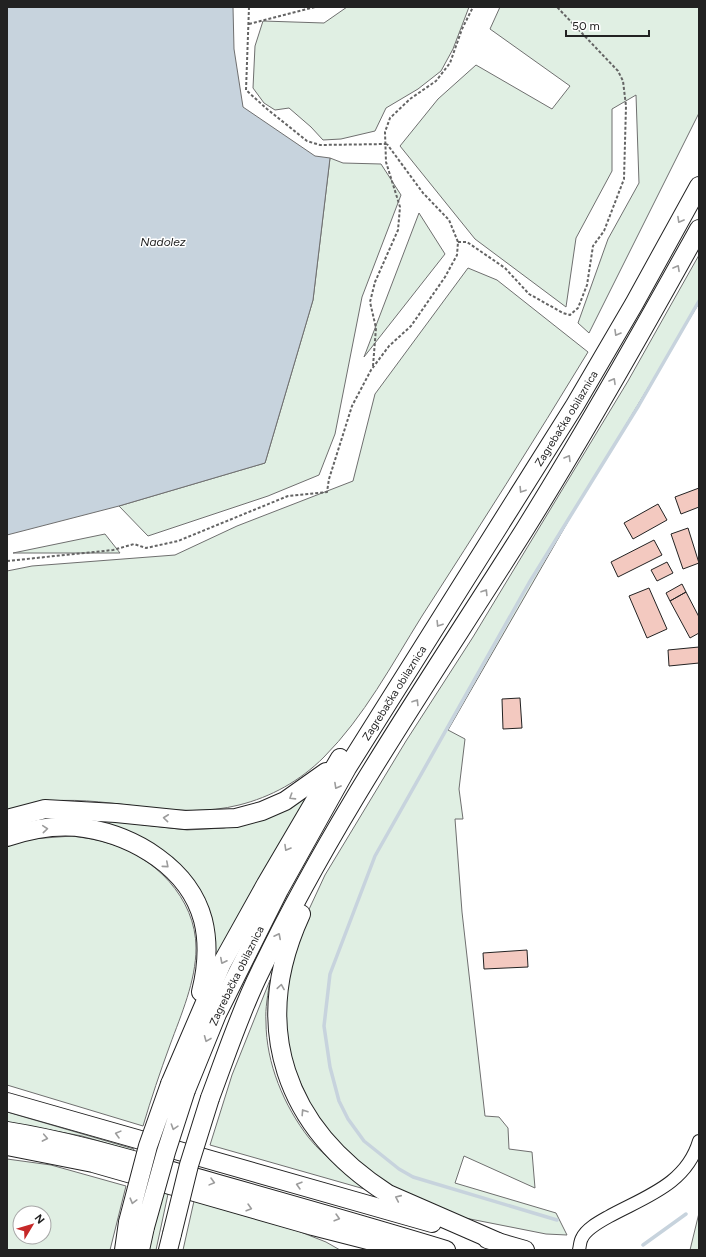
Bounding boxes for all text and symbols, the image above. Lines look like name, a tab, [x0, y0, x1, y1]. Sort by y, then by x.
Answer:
scale bar	[566, 12, 649, 38]
text: 50 m	[572, 19, 600, 33]
one-way arrow	[678, 216, 685, 223]
water label: Nadolez	[140, 235, 186, 249]
one-way arrow	[673, 265, 680, 272]
one-way arrow	[614, 329, 621, 336]
street label: Zagrebačka obilaznica	[532, 368, 600, 468]
one-way arrow	[609, 378, 616, 385]
one-way arrow	[563, 455, 571, 462]
one-way arrow	[519, 486, 527, 493]
one-way arrow	[480, 589, 488, 596]
one-way arrow	[436, 620, 443, 627]
street label: Zagrebačka obilaznica	[359, 643, 429, 743]
one-way arrow	[411, 699, 419, 706]
one-way arrow	[334, 782, 342, 789]
one-way arrow	[289, 792, 296, 800]
one-way arrow	[163, 814, 169, 823]
one-way arrow	[42, 824, 48, 833]
one-way arrow	[284, 843, 291, 851]
one-way arrow	[161, 860, 168, 867]
street label: Zagrebačka obilaznica	[206, 924, 267, 1027]
one-way arrow	[273, 933, 280, 941]
one-way arrow	[220, 957, 228, 964]
one-way arrow	[276, 984, 285, 990]
one-way arrow	[203, 1035, 211, 1042]
one-way arrow	[301, 1109, 309, 1116]
one-way arrow	[170, 1124, 179, 1131]
one-way arrow	[115, 1130, 122, 1139]
one-way arrow	[42, 1133, 49, 1142]
one-way arrow	[208, 1177, 215, 1186]
one-way arrow	[296, 1181, 303, 1190]
one-way arrow	[395, 1195, 403, 1203]
one-way arrow	[129, 1197, 138, 1204]
one-way arrow	[246, 1203, 253, 1212]
north arrow	[12, 1205, 52, 1245]
text: N	[32, 1212, 47, 1227]
one-way arrow	[333, 1213, 340, 1222]

